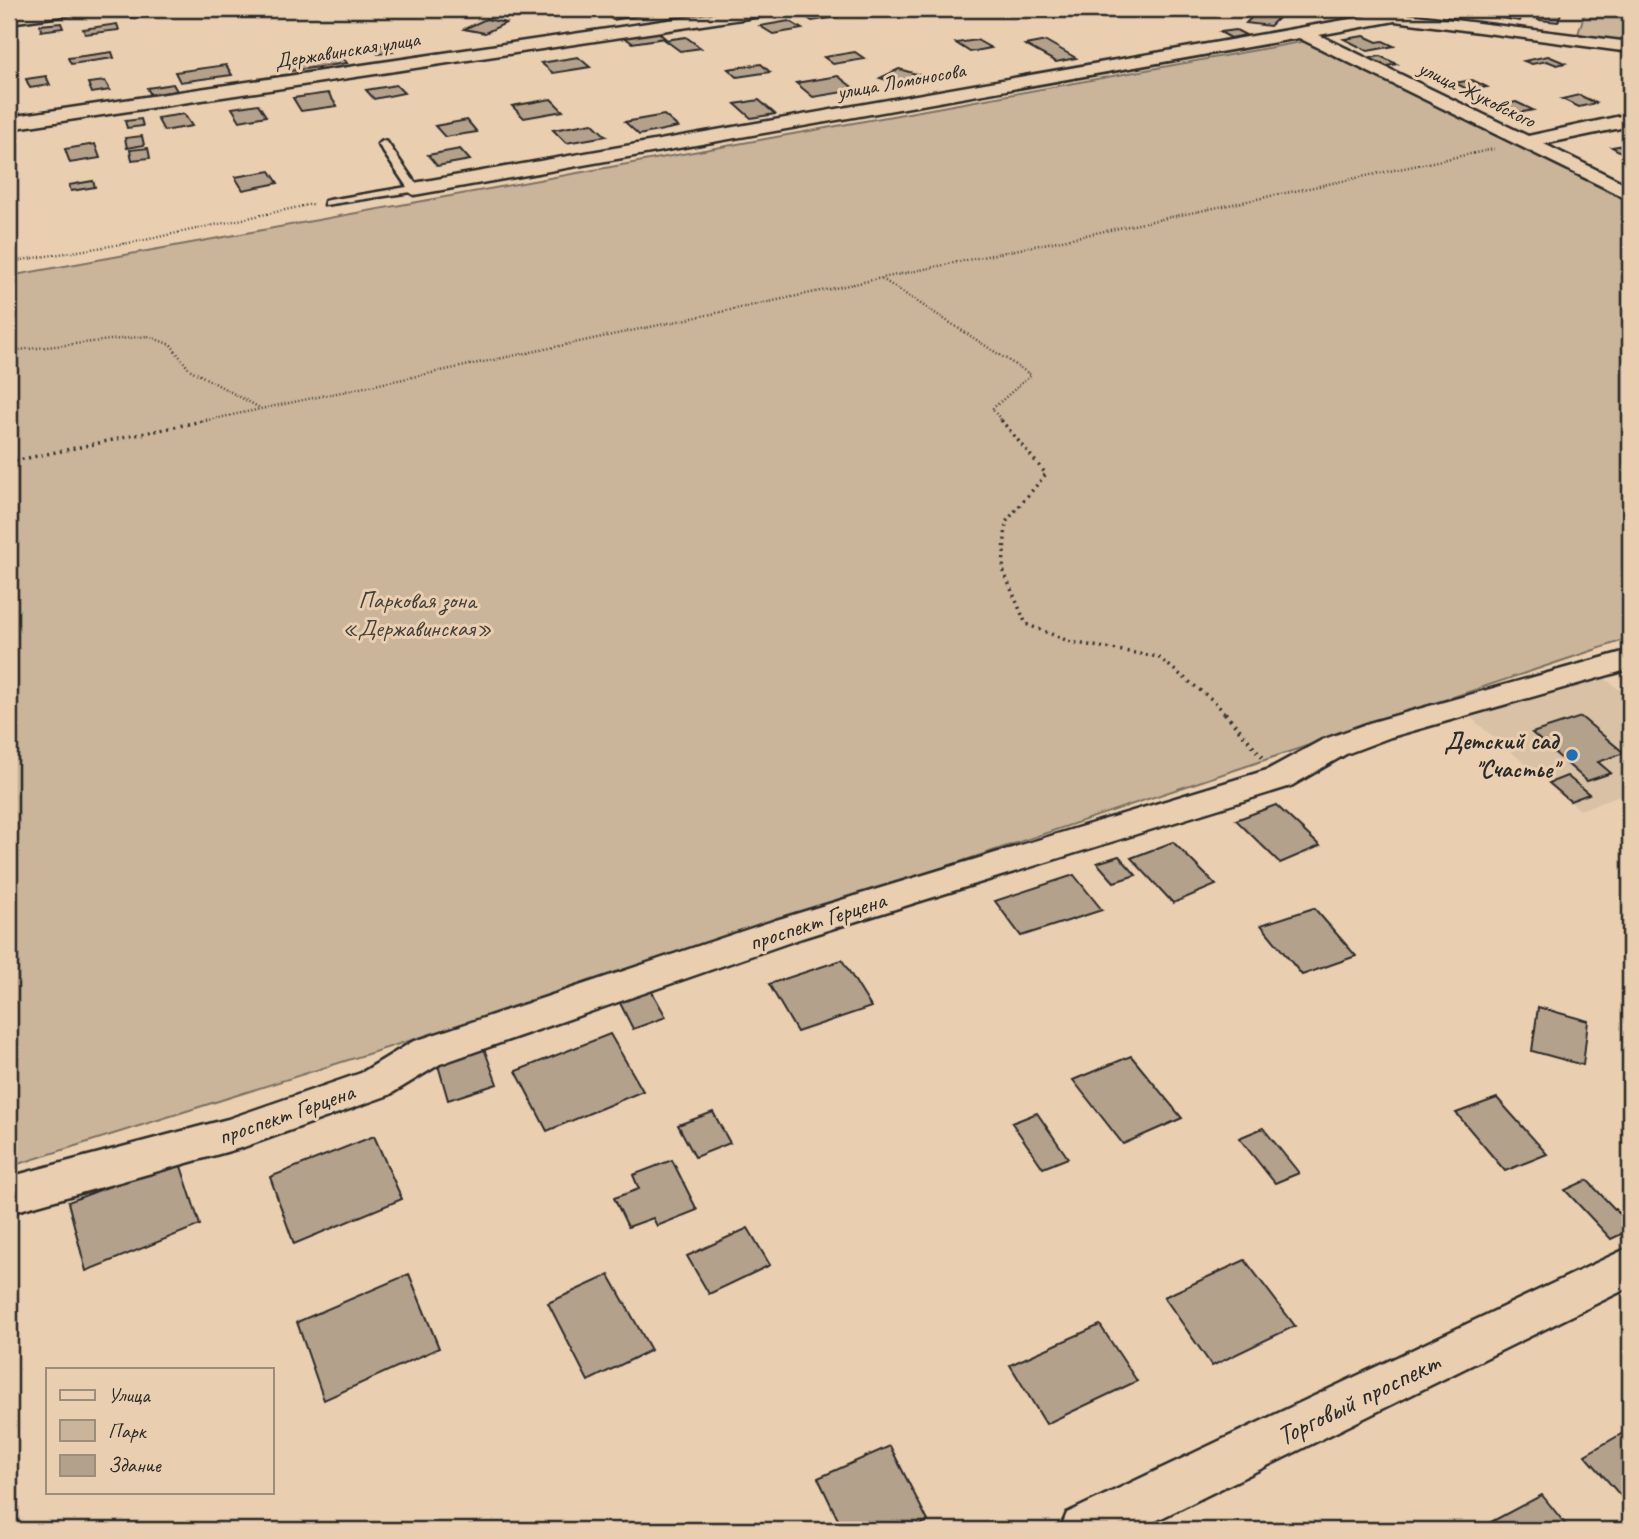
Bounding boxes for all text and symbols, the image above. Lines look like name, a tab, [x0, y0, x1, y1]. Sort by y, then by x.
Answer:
street label: Державинская улица	[273, 25, 423, 74]
street label: улица Жуковского	[1413, 54, 1541, 134]
street label: улица Ломоносова	[833, 57, 969, 105]
park label: Парковая зона «Державинская»	[342, 585, 492, 643]
place label: Детский сад "Счастье"	[1444, 726, 1563, 784]
marker: Детский сад "Счастье"	[1564, 747, 1580, 763]
street label: проспект Герцена	[745, 884, 891, 957]
street label: проспект Герцена	[214, 1076, 359, 1151]
street label: Торговый проспект	[1271, 1343, 1447, 1453]
legend	[46, 1368, 273, 1494]
text: Улица	[108, 1382, 151, 1408]
text: Парк	[108, 1418, 148, 1444]
text: Здание	[108, 1452, 162, 1478]

